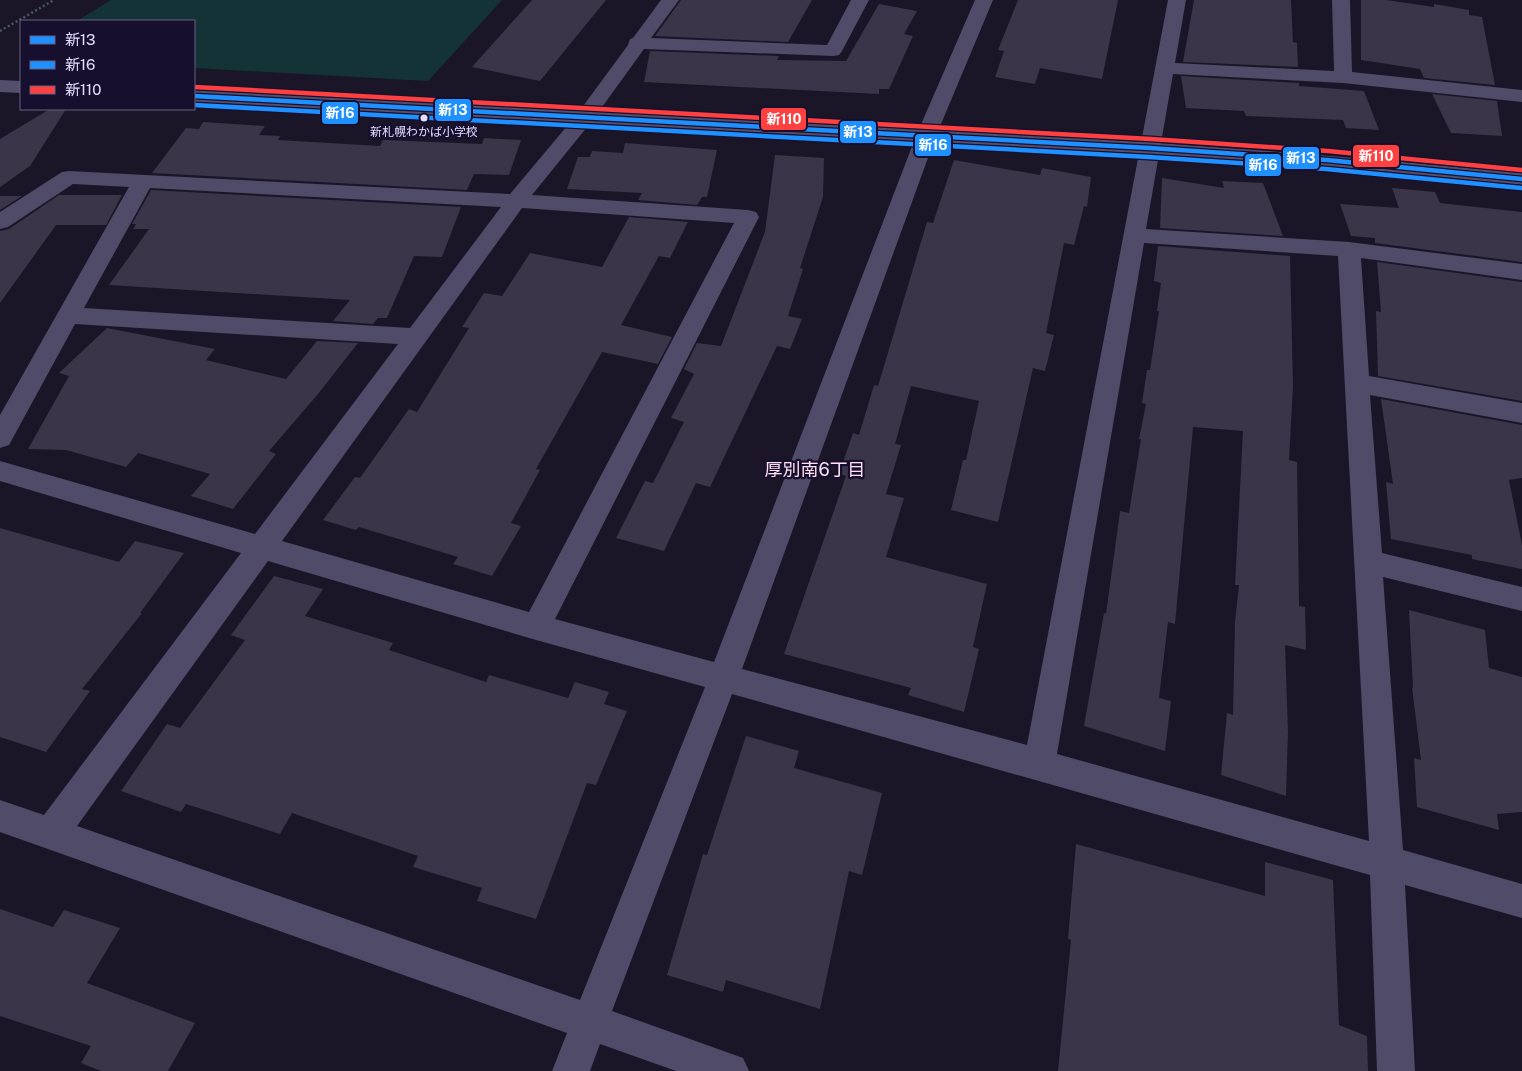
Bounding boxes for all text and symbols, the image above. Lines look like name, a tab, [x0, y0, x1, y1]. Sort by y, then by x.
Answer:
legend	[20, 20, 195, 110]
text: 新13	[65, 31, 96, 48]
text: 新16	[65, 56, 95, 73]
text: 新110	[65, 81, 101, 98]
line badge: 新13	[434, 98, 472, 122]
line badge: 新16	[321, 101, 359, 125]
text: 新13	[438, 102, 468, 118]
text: 新16	[325, 105, 355, 121]
line badge: 新110	[760, 107, 807, 131]
text: 新110	[766, 111, 802, 127]
marker: 新札幌わかば小学校	[419, 113, 429, 123]
line badge: 新13	[839, 120, 877, 144]
text: 新13	[843, 124, 873, 140]
place label: 新札幌わかば小学校	[370, 125, 478, 139]
line badge: 新16	[914, 133, 952, 157]
text: 新16	[918, 137, 948, 153]
line badge: 新110	[1352, 144, 1400, 168]
line badge: 新13	[1282, 146, 1320, 170]
text: 新110	[1358, 148, 1394, 164]
text: 新13	[1286, 150, 1316, 166]
line badge: 新16	[1244, 153, 1282, 177]
text: 新16	[1248, 157, 1278, 173]
district label: 厚別南6丁目	[764, 459, 866, 480]

